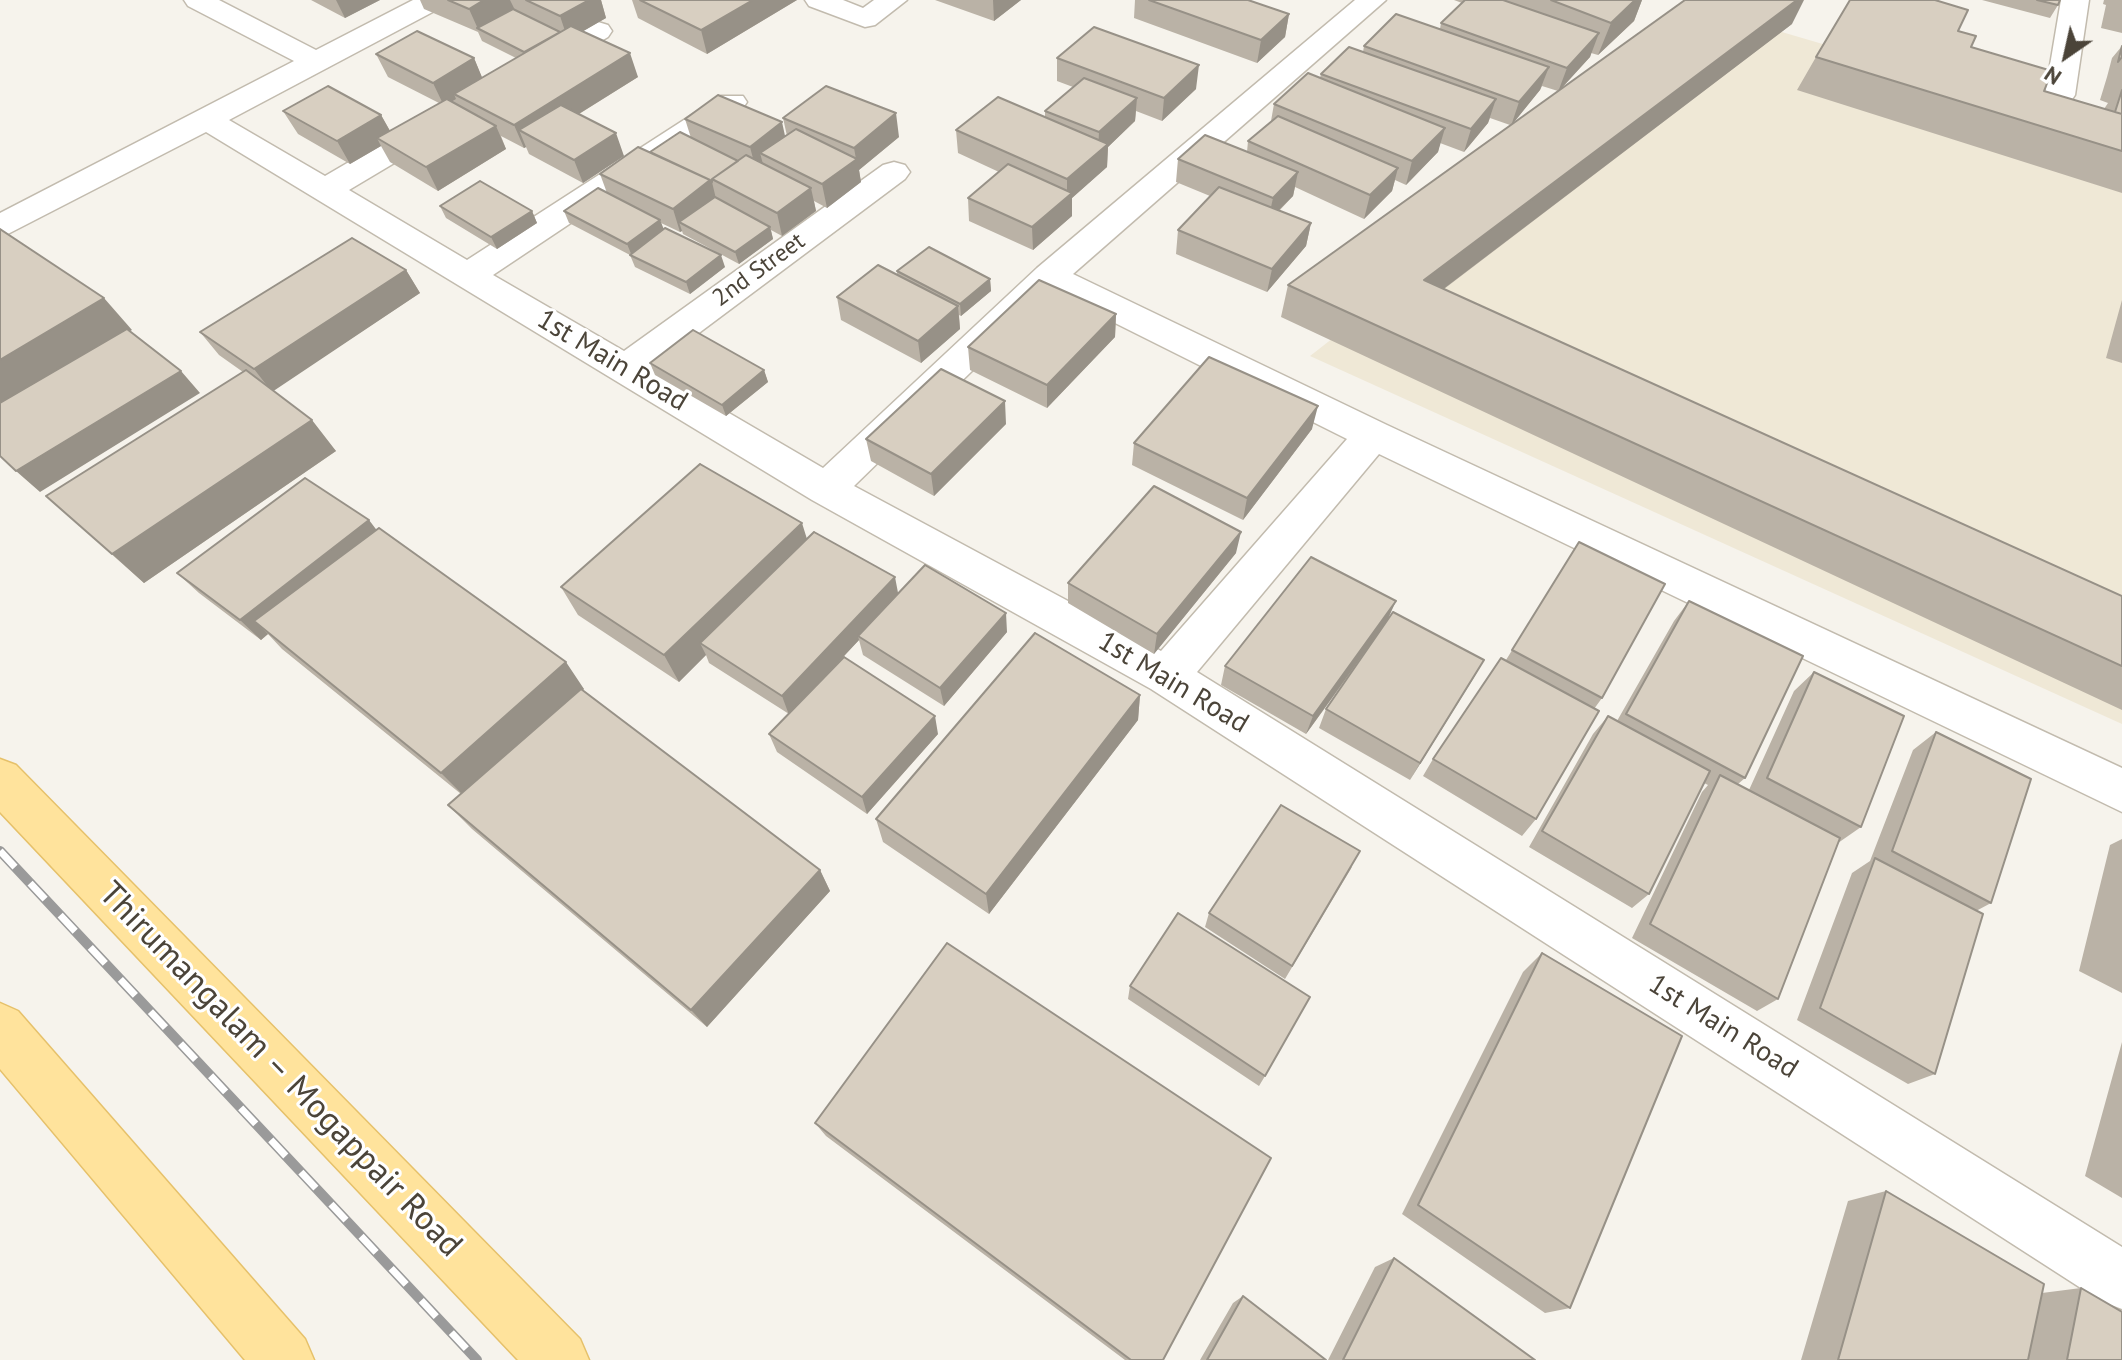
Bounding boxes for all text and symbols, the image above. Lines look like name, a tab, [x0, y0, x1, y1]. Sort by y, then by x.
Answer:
north arrow	[2026, 16, 2106, 96]
text: N	[2039, 60, 2066, 92]
street label: 2nd Street	[707, 227, 811, 313]
street label: 1st Main Road	[531, 303, 693, 419]
street label: 1st Main Road	[1092, 625, 1254, 741]
street label: Thirumangalam – Mogappair Road	[90, 874, 470, 1266]
street label: 1st Main Road	[1642, 968, 1804, 1086]

